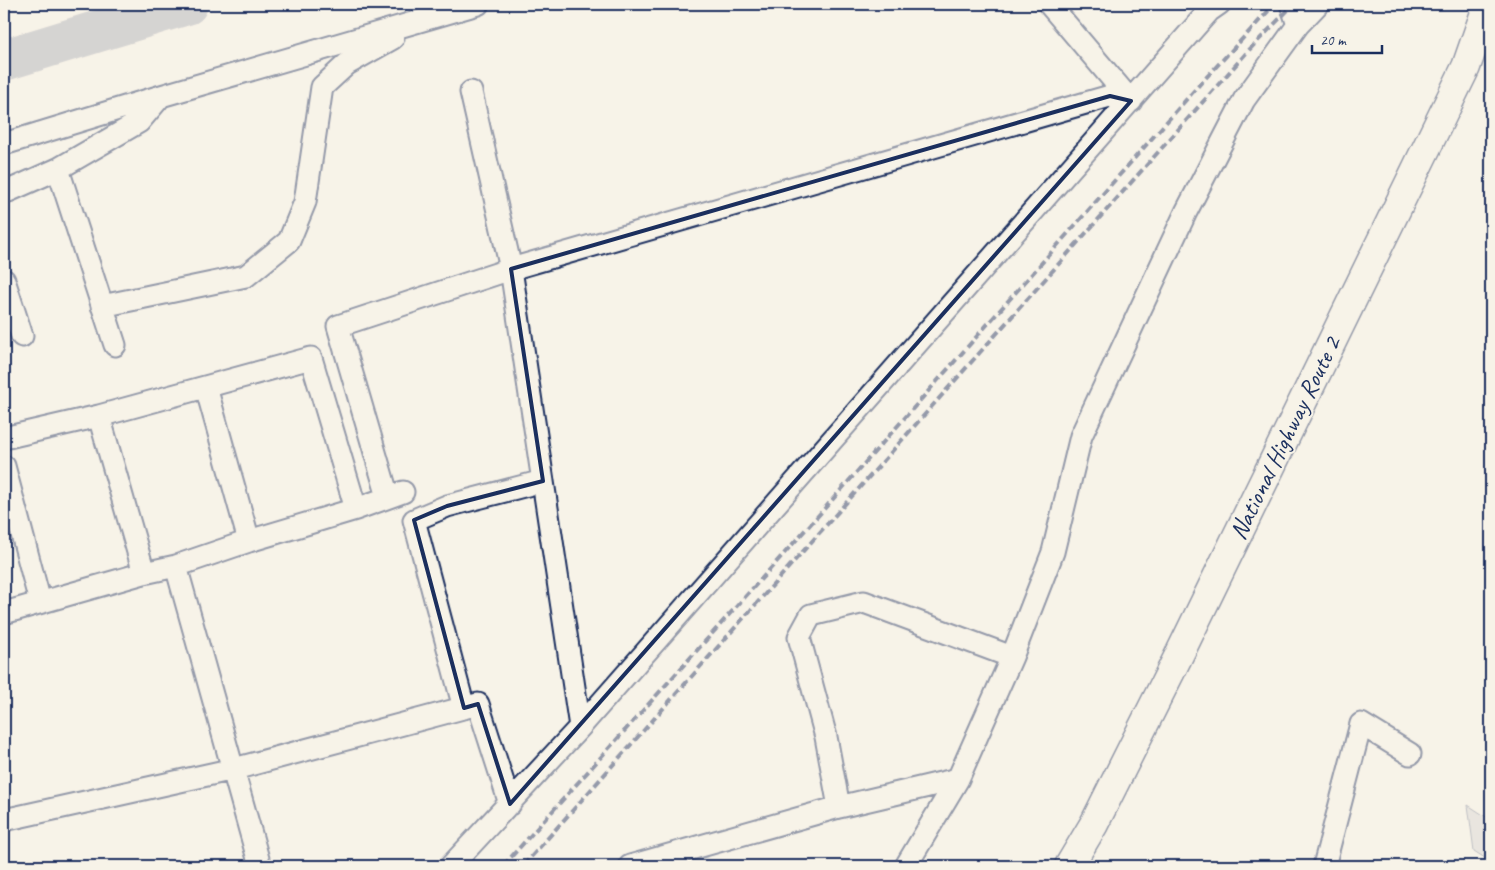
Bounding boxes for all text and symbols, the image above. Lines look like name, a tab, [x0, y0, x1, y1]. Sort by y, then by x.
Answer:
scale bar	[1312, 22, 1382, 54]
text: 20 m	[1320, 31, 1347, 50]
street label: National Highway Route 2	[1222, 330, 1349, 545]

